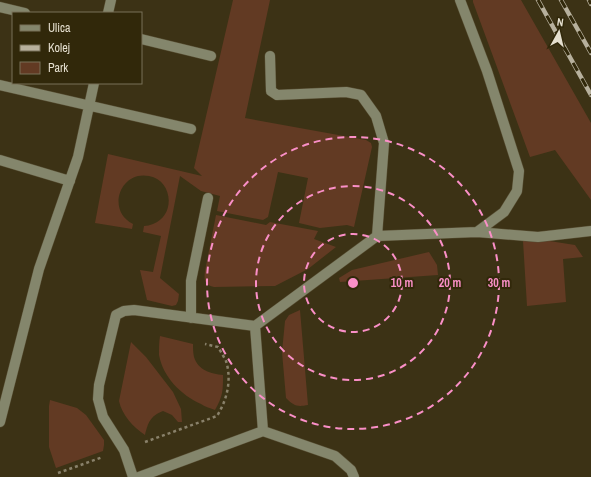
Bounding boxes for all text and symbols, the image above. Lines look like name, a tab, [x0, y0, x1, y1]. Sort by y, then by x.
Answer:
legend	[12, 12, 142, 84]
north arrow	[539, 12, 579, 52]
text: N	[556, 15, 565, 29]
text: Ulica	[48, 20, 71, 36]
text: Kolej	[48, 40, 70, 56]
text: Park	[48, 60, 68, 76]
text: 10 m	[391, 275, 413, 291]
text: 20 m	[439, 275, 461, 291]
text: 30 m	[488, 275, 510, 291]
centre of rings	[346, 276, 360, 290]

